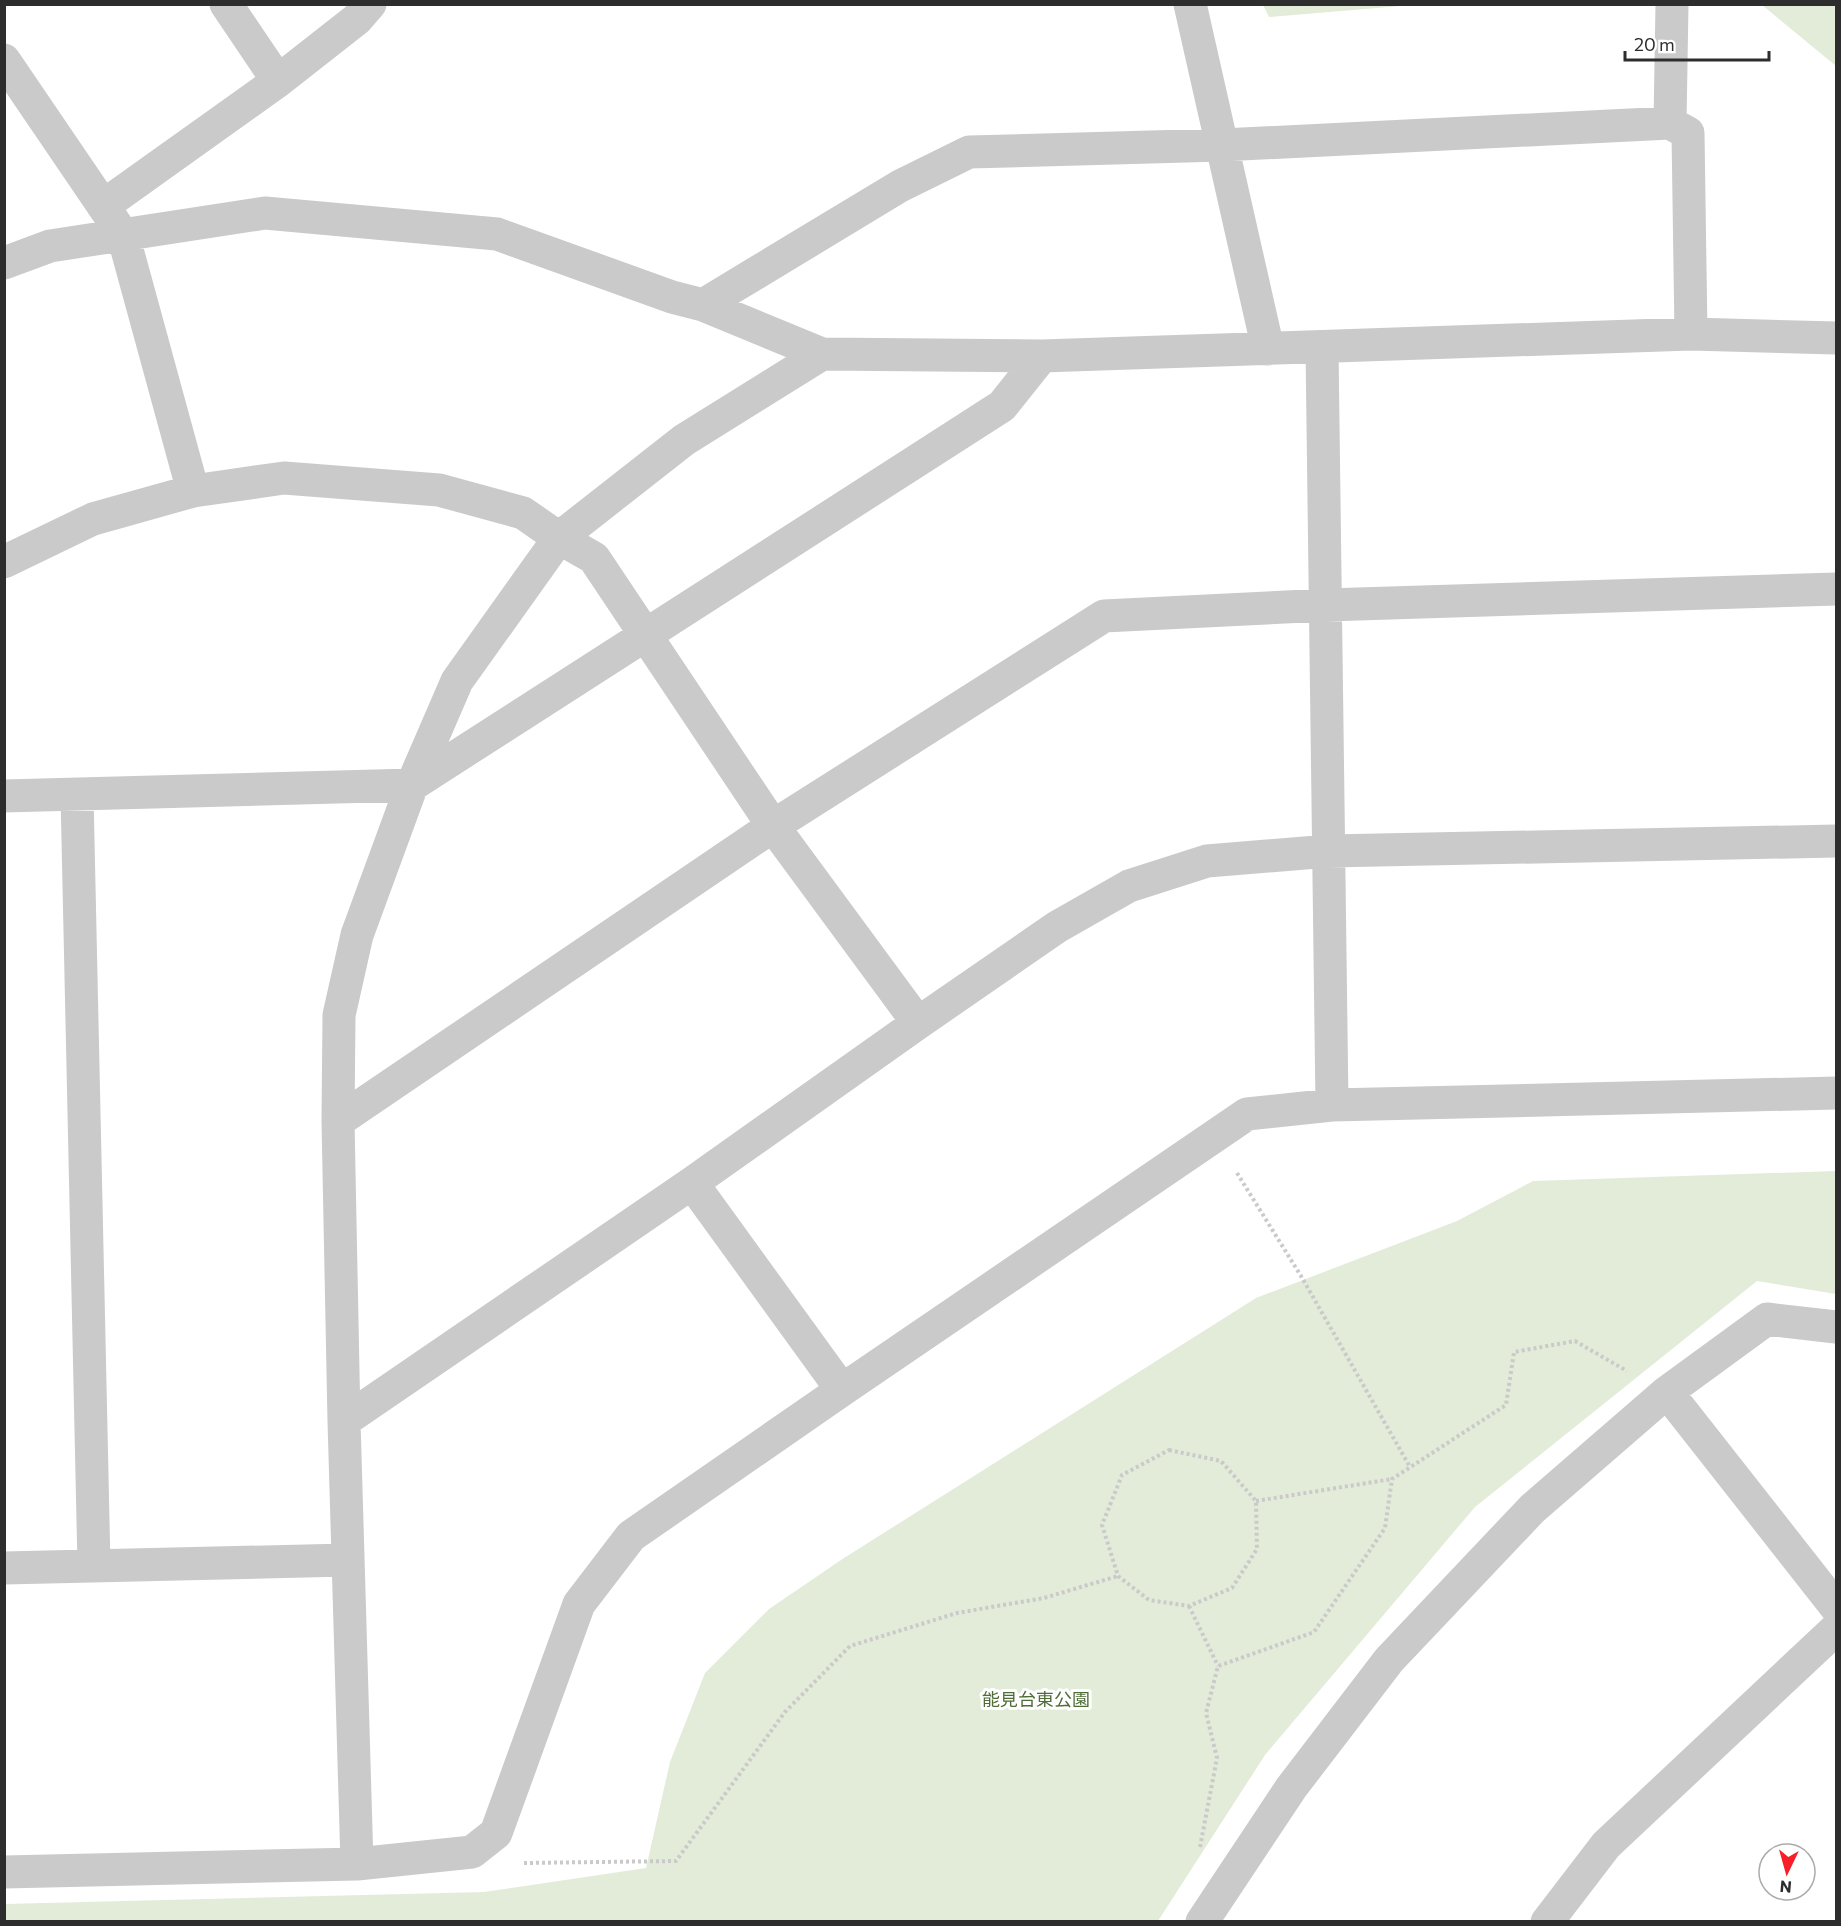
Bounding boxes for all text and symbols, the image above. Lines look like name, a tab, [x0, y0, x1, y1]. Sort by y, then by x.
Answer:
scale bar	[1625, 24, 1769, 62]
text: 20 m	[1634, 33, 1675, 55]
park label: 能見台東公園	[982, 1688, 1090, 1710]
north arrow	[1757, 1842, 1817, 1902]
text: N	[1779, 1877, 1792, 1897]

